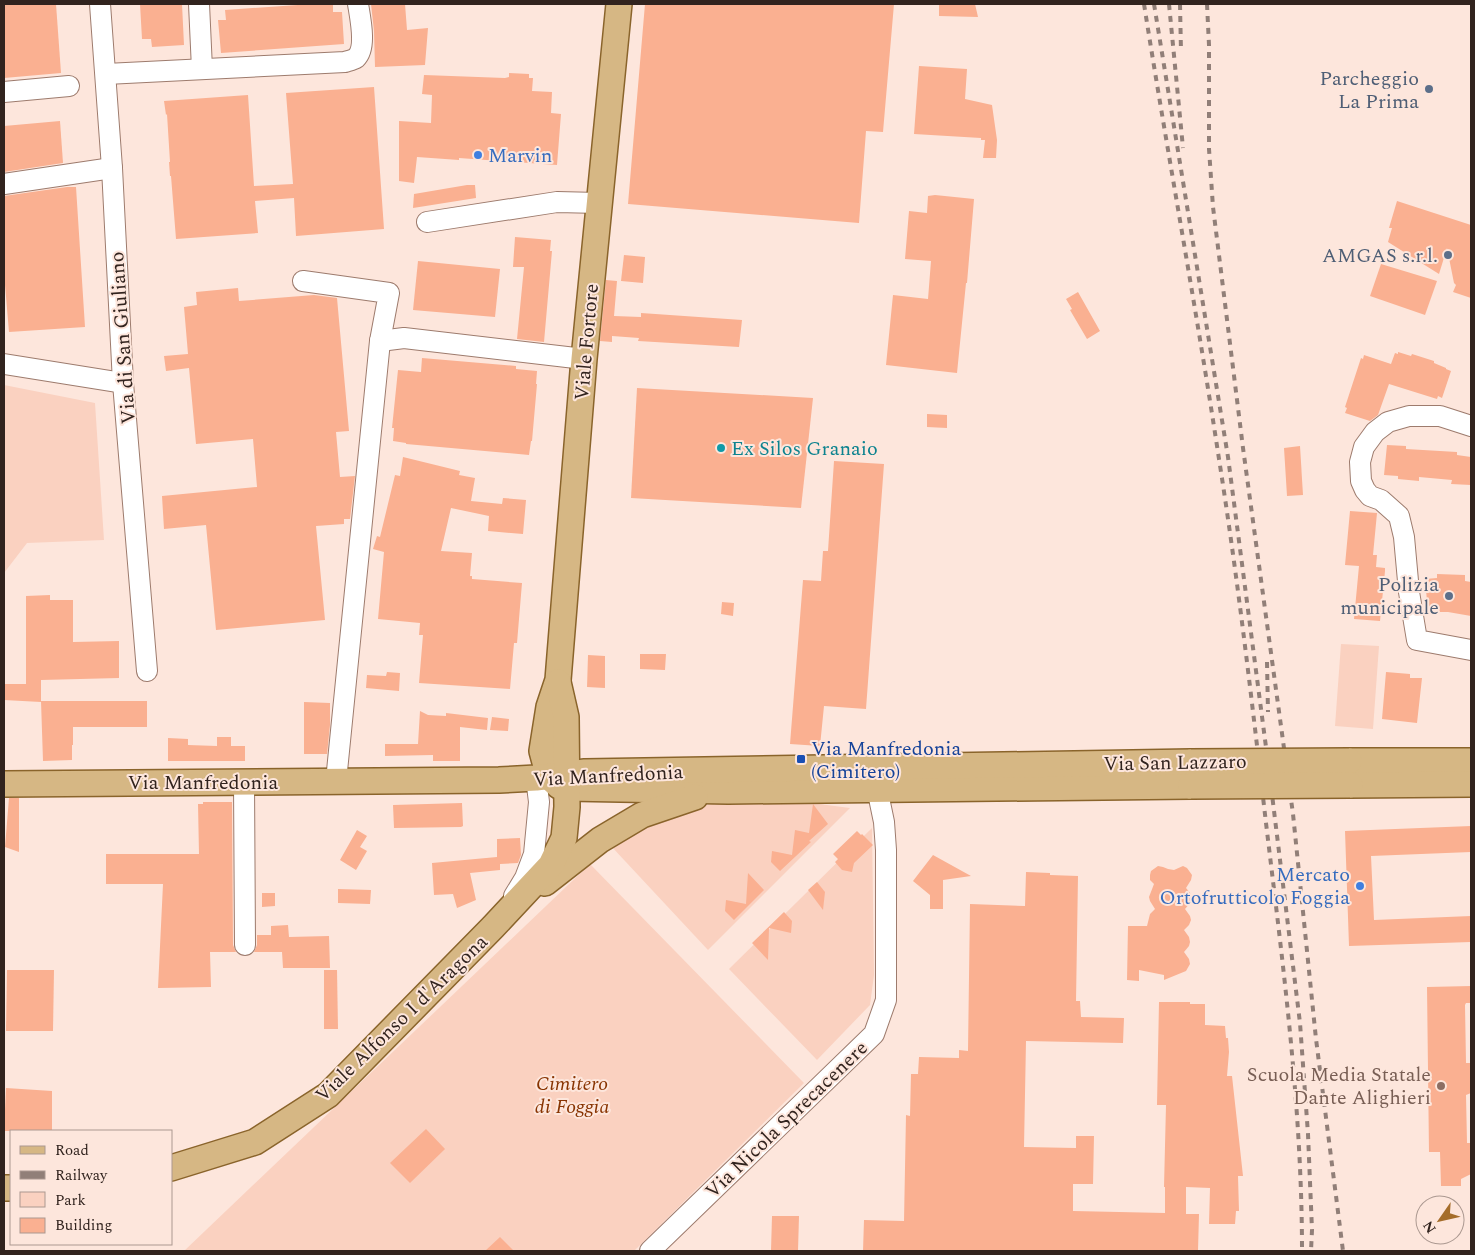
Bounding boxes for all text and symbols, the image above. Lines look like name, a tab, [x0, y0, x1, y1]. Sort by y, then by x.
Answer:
place label: Parcheggio La Prima	[1320, 64, 1419, 117]
marker: Parcheggio La Prima	[1423, 83, 1435, 95]
place label: Marvin	[488, 141, 552, 171]
marker: Marvin	[472, 149, 484, 161]
place label: AMGAS s.r.l.	[1322, 241, 1438, 271]
marker: AMGAS s.r.l.	[1442, 249, 1454, 261]
street label: Via di San Giuliano	[102, 251, 144, 425]
street label: Viale Fortore	[567, 282, 607, 402]
place label: Ex Silos Granaio	[731, 434, 878, 464]
marker: Ex Silos Granaio	[715, 442, 727, 454]
place label: Polizia municipale	[1340, 570, 1439, 623]
marker: Polizia municipale	[1443, 590, 1455, 602]
place label: Via Manfredonia (Cimitero)	[811, 734, 962, 787]
street label: Via San Lazzaro	[1103, 747, 1247, 779]
marker: Via Manfredonia (Cimitero)	[795, 753, 807, 765]
street label: Via Manfredonia	[532, 757, 684, 795]
street label: Via Manfredonia	[128, 768, 278, 798]
place label: Mercato Ortofrutticolo Foggia	[1160, 860, 1350, 913]
marker: Mercato Ortofrutticolo Foggia	[1354, 880, 1366, 892]
street label: Viale Alfonso I d'Aragona	[308, 928, 495, 1110]
street label: Via Nicola Sprecacenere	[698, 1034, 875, 1206]
place label: Scuola Media Statale Dante Alighieri	[1247, 1060, 1431, 1113]
park label: Cimitero di Foggia	[535, 1069, 609, 1122]
marker: Scuola Media Statale Dante Alighieri	[1435, 1080, 1447, 1092]
legend	[10, 1130, 172, 1245]
text: Road	[55, 1139, 89, 1162]
text: Railway	[55, 1164, 108, 1187]
text: Park	[55, 1189, 86, 1212]
north arrow	[1415, 1195, 1465, 1245]
text: Building	[55, 1214, 112, 1237]
text: N	[1418, 1216, 1442, 1238]

